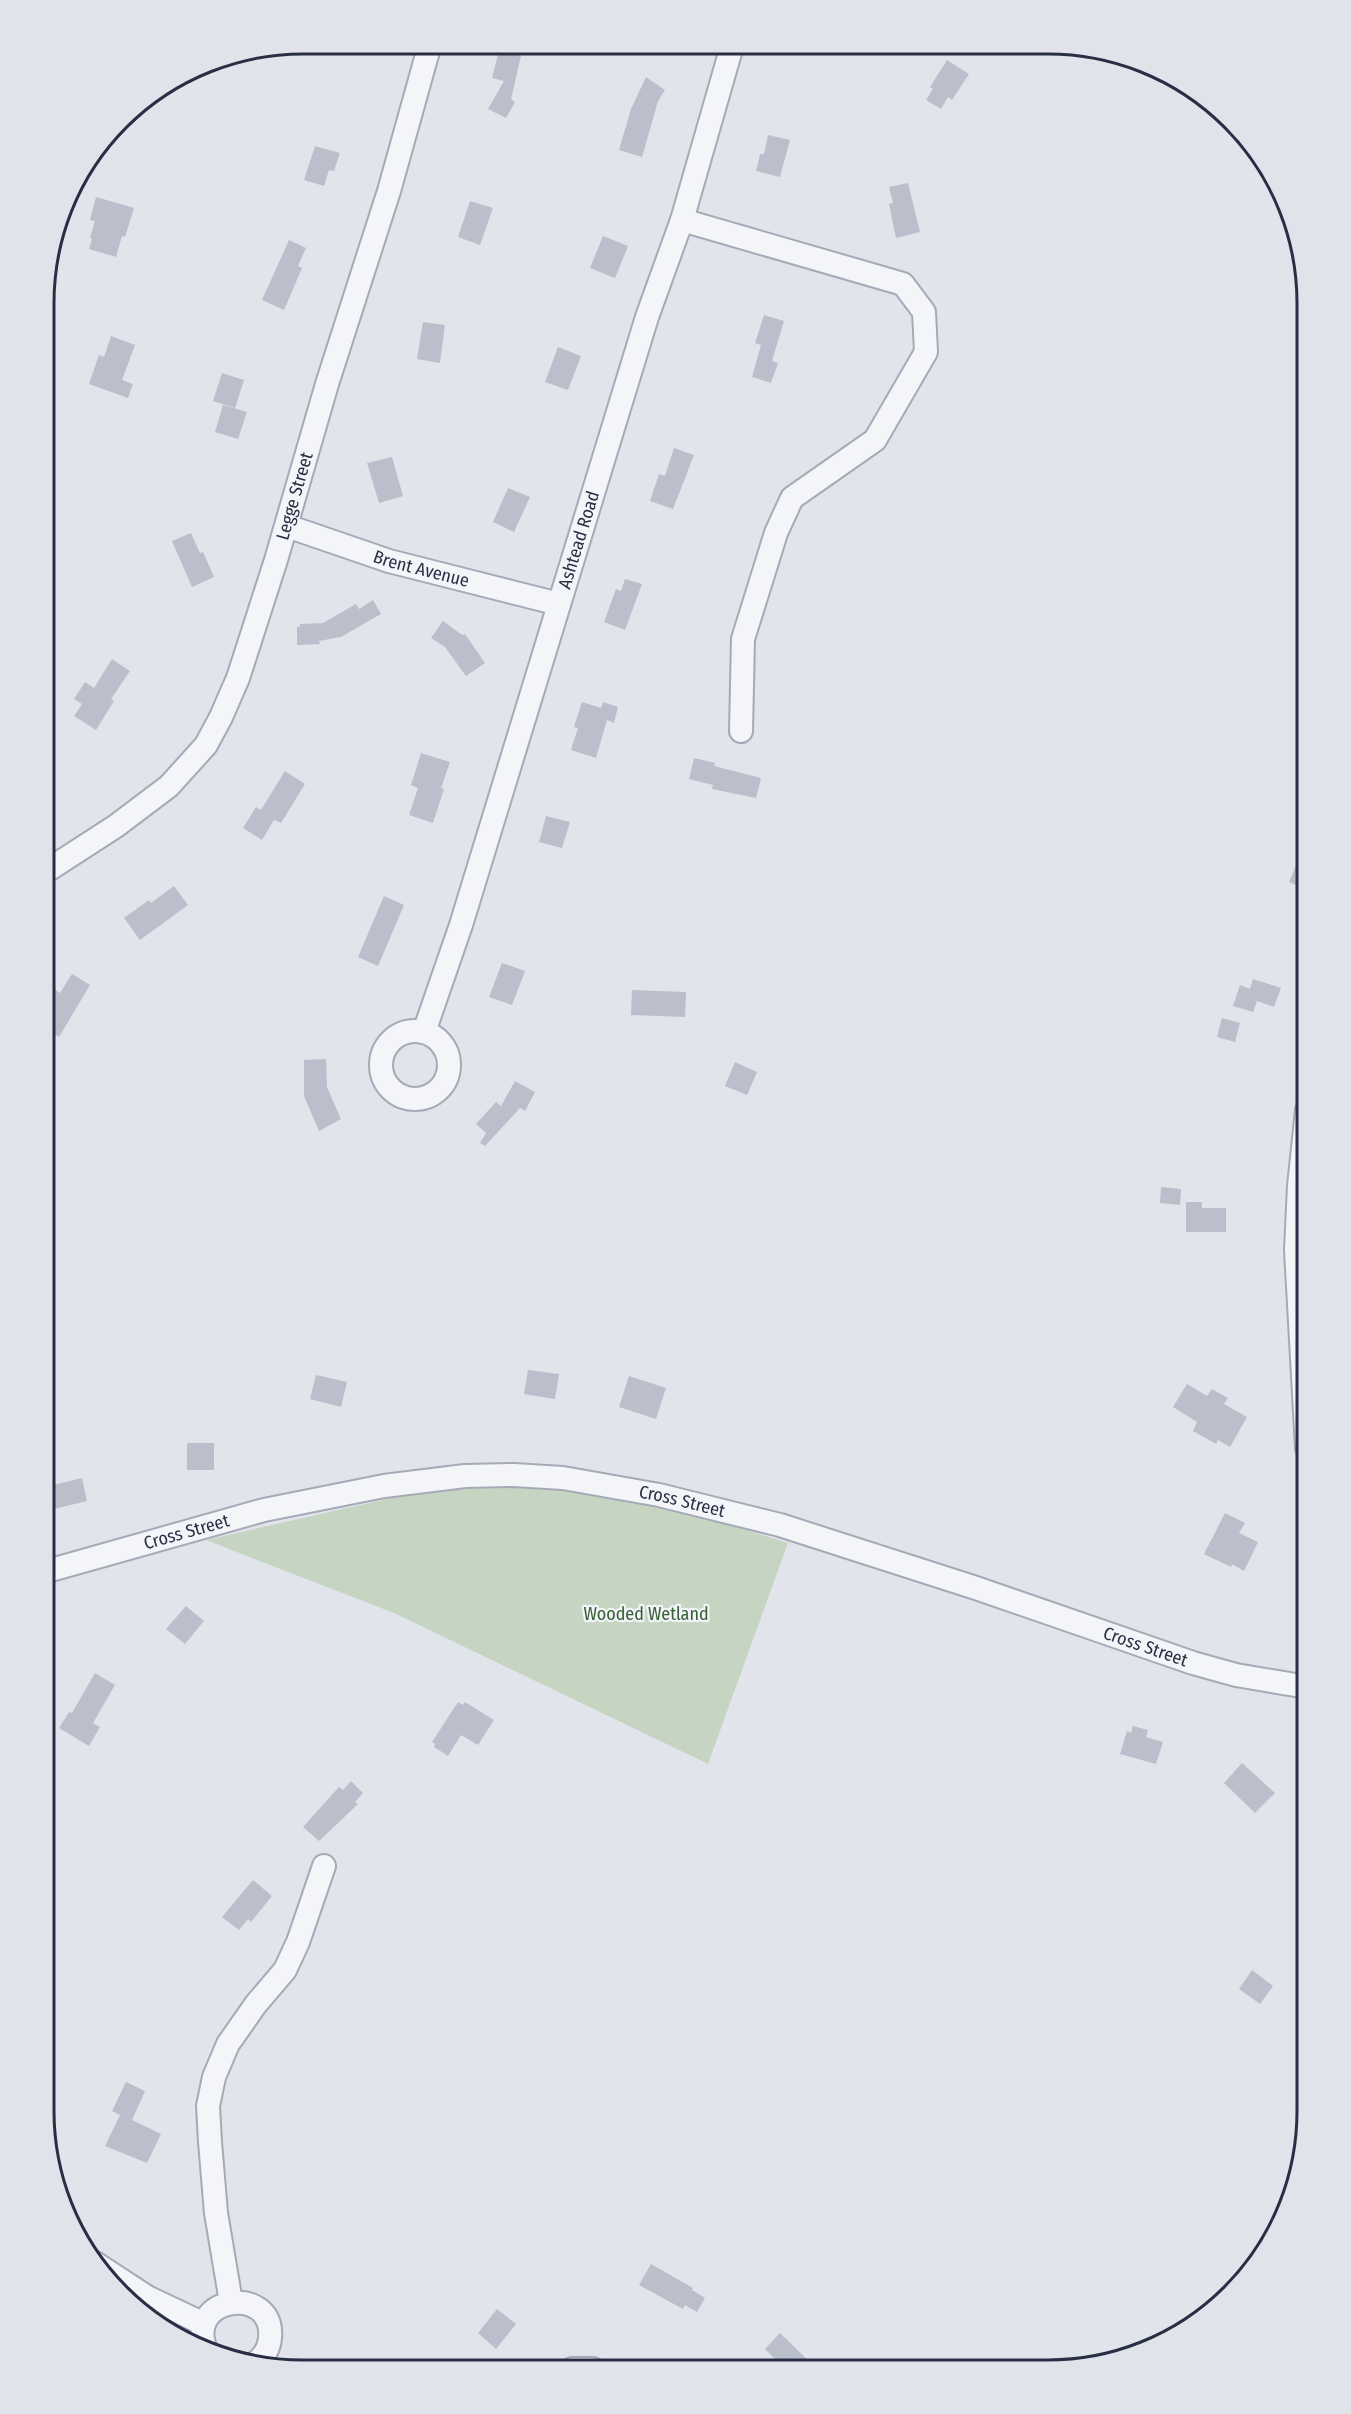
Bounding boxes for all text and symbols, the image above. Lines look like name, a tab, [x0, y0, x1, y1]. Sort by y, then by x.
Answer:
street label: Legge Street	[271, 449, 318, 543]
street label: Ashtead Road	[554, 488, 604, 591]
street label: Brent Avenue	[370, 545, 472, 592]
street label: Cross Street	[637, 1481, 728, 1522]
street label: Cross Street	[141, 1509, 232, 1554]
park label: Wooded Wetland	[583, 1603, 709, 1625]
street label: Cross Street	[1100, 1622, 1191, 1671]

